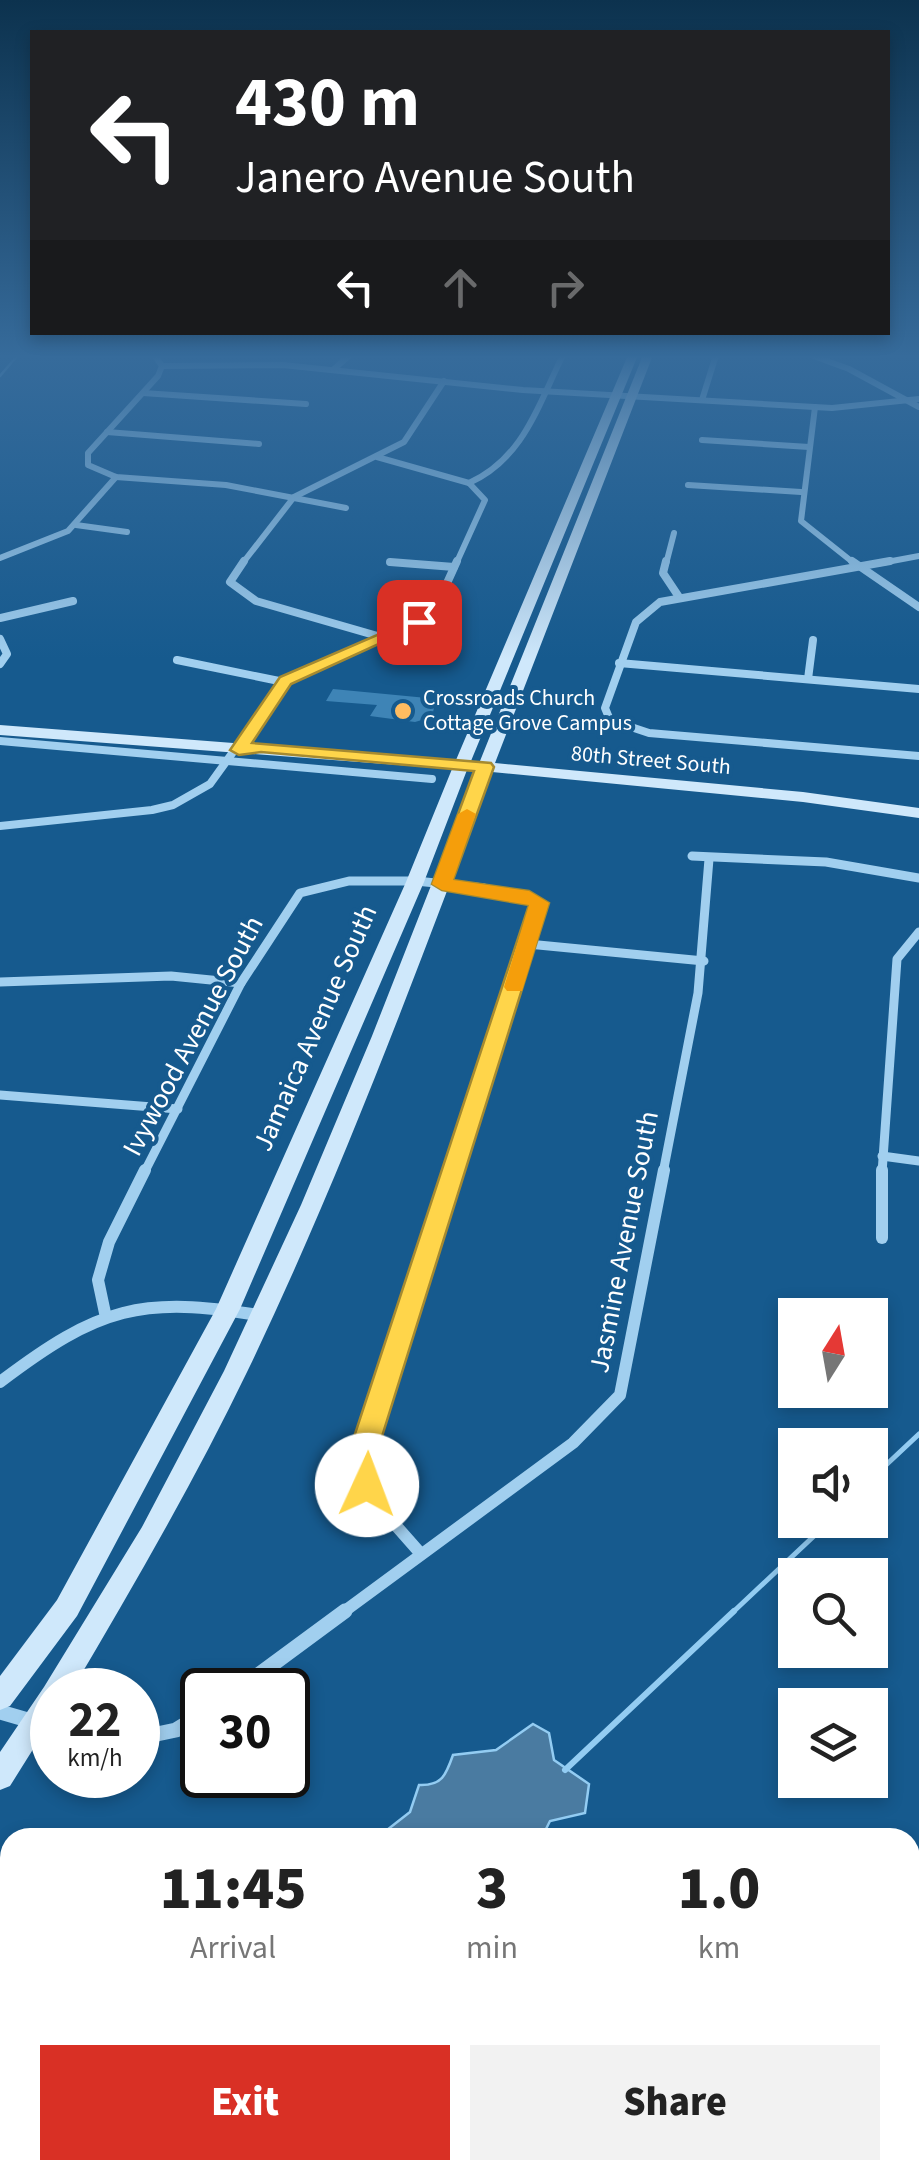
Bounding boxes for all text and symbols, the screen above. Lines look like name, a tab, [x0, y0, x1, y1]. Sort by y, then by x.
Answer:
text: 430 m	[235, 53, 420, 153]
icon: left	[70, 70, 200, 200]
text: Janero Avenue South	[235, 146, 635, 210]
icon: left	[328, 260, 383, 315]
icon: ahead	[433, 260, 488, 315]
icon: right	[538, 260, 593, 315]
pin	[377, 580, 462, 665]
icon: arrive	[392, 595, 447, 650]
place label: Crossroads Church Cottage Grove Campus	[423, 682, 632, 739]
marker: Crossroads Church Cottage Grove Campus	[392, 700, 414, 722]
street label: 80th Street South	[570, 737, 732, 783]
street label: Jamaica Avenue South	[243, 898, 387, 1158]
street label: Ivywood Avenue South	[113, 909, 273, 1163]
street label: Jasmine Avenue South	[579, 1108, 669, 1376]
north arrow	[778, 1298, 888, 1408]
map controls	[778, 1298, 888, 1798]
button: sound	[778, 1428, 888, 1538]
position arrow	[315, 1433, 419, 1537]
button: search	[778, 1558, 888, 1668]
speed limit sign: 30	[180, 1668, 310, 1798]
text: 22	[69, 1685, 121, 1756]
button: layers	[778, 1688, 888, 1798]
text: km/h	[67, 1740, 123, 1776]
text: 11:45	[160, 1847, 306, 1932]
text: 3	[476, 1847, 508, 1932]
text: 1.0	[678, 1847, 760, 1932]
text: Arrival	[190, 1925, 276, 1971]
text: min	[466, 1925, 518, 1971]
text: km	[698, 1925, 740, 1971]
button: Exit	[40, 2045, 450, 2160]
button: Share	[470, 2045, 880, 2160]

